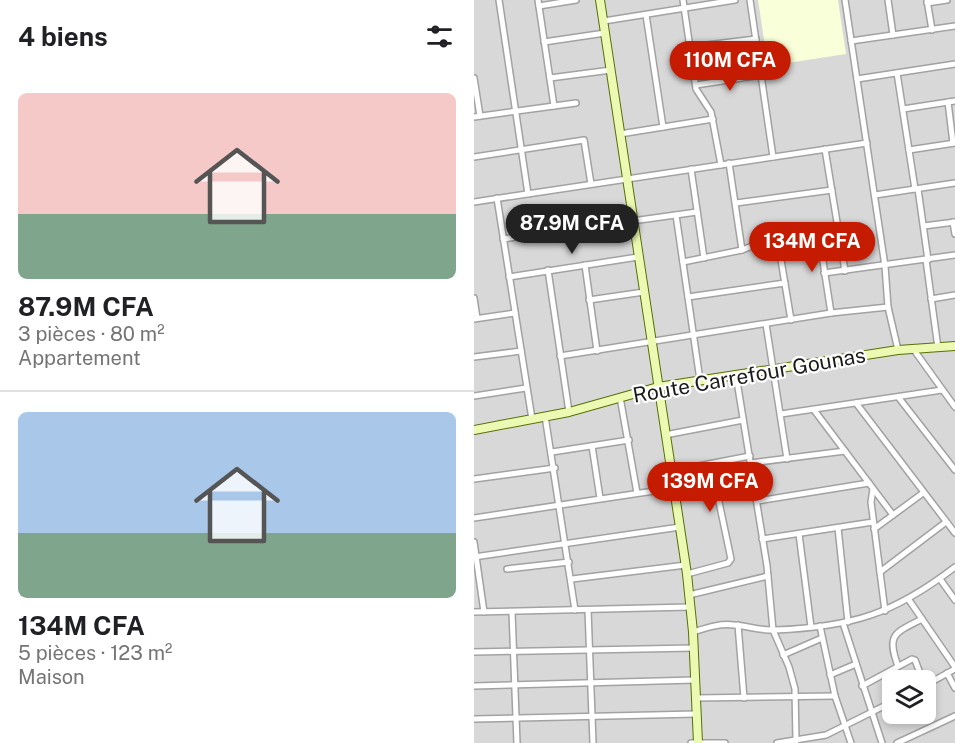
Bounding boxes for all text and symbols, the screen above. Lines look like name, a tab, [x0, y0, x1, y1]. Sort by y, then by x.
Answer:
icon: filters	[423, 20, 456, 53]
text: 4 biens	[18, 21, 108, 52]
pin: 110M CFA	[668, 41, 792, 92]
text: 110M CFA	[684, 48, 776, 72]
icon: home	[183, 132, 291, 240]
pin: 87.9M CFA	[503, 204, 641, 255]
text: 87.9M CFA	[520, 211, 624, 235]
pin: 134M CFA	[750, 222, 874, 273]
text: 134M CFA	[763, 229, 861, 253]
text: 87.9M CFA	[18, 291, 154, 322]
text: 3 pièces · 80 m²	[18, 322, 165, 346]
street label: Route Carrefour Gounas	[631, 342, 867, 408]
text: Appartement	[18, 346, 141, 370]
icon: home	[183, 451, 291, 559]
pin: 139M CFA	[648, 462, 772, 513]
text: 139M CFA	[661, 469, 759, 493]
text: 134M CFA	[18, 610, 145, 641]
text: 5 pièces · 123 m²	[18, 641, 172, 665]
text: Maison	[18, 665, 85, 689]
map controls	[882, 670, 936, 724]
button: layers	[882, 670, 936, 724]

